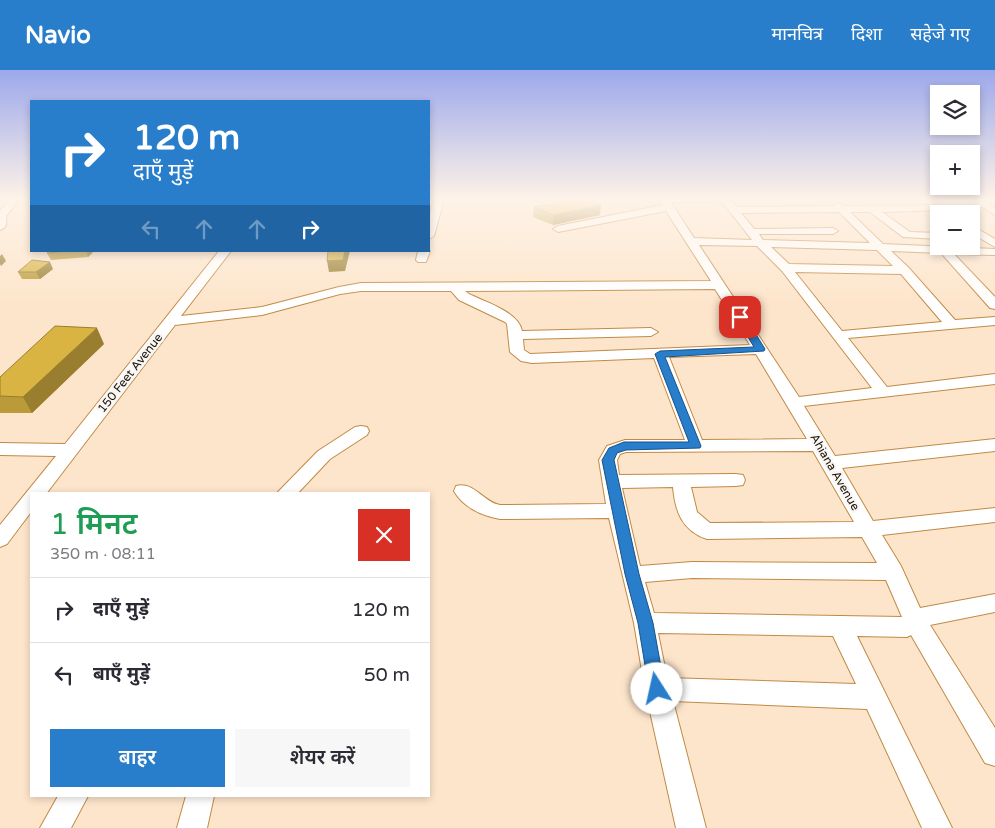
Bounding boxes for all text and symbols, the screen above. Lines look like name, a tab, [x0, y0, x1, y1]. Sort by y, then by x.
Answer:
text: Navio	[25, 21, 91, 50]
text: मानचित्र	[772, 23, 823, 45]
text: दिशा	[851, 23, 882, 45]
text: सहेजे गए	[910, 23, 970, 45]
map controls	[930, 85, 980, 255]
button: layers	[930, 85, 980, 135]
text: 120 m	[133, 117, 240, 159]
icon: right	[50, 120, 115, 185]
button: +	[930, 145, 980, 195]
text: दाएँ मुड़ें	[133, 159, 193, 185]
button: −	[930, 205, 980, 255]
icon: left	[137, 215, 165, 243]
icon: ahead	[190, 215, 218, 243]
icon: ahead	[243, 215, 271, 243]
icon: right	[296, 215, 324, 243]
pin	[719, 296, 761, 338]
icon: arrive	[726, 303, 754, 331]
street label: 150 Feet Avenue	[95, 330, 165, 415]
street label: Ahiana Avenue	[807, 431, 863, 513]
text: 1 मिनट	[50, 506, 138, 543]
button: close	[358, 509, 410, 561]
text: 350 m · 08:11	[50, 544, 156, 564]
icon: right	[50, 596, 78, 624]
text: दाएँ मुड़ें	[93, 598, 149, 620]
text: 120 m	[352, 599, 410, 621]
icon: left	[50, 661, 78, 689]
position arrow	[630, 662, 682, 714]
text: बाएँ मुड़ें	[93, 663, 150, 685]
text: 50 m	[364, 664, 410, 686]
button: बाहर	[50, 729, 225, 787]
button: शेयर करें	[235, 729, 410, 787]

